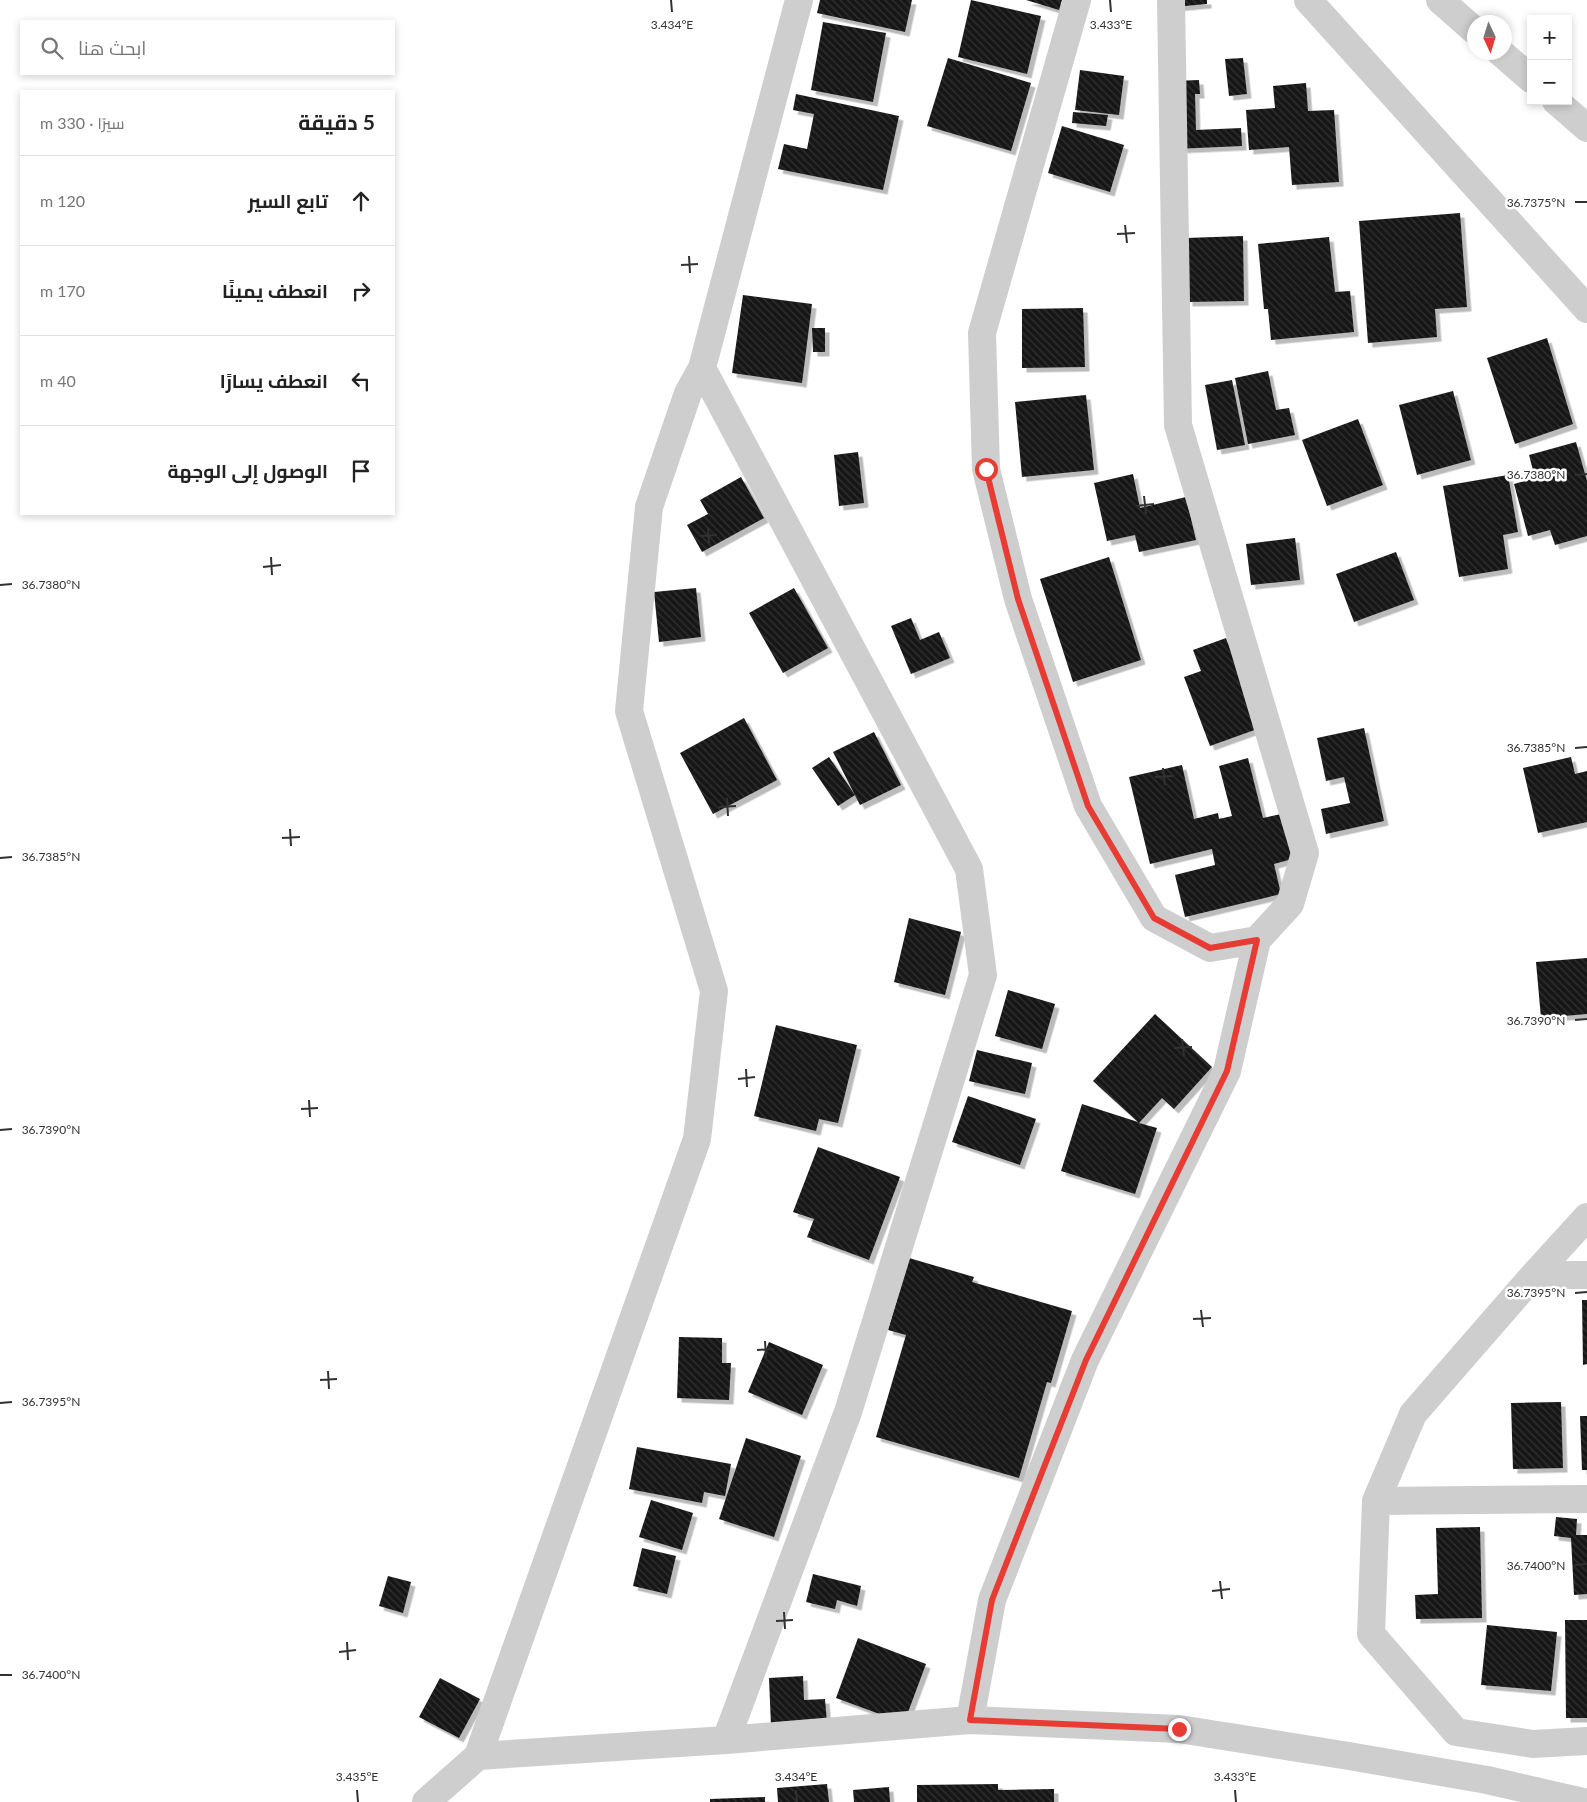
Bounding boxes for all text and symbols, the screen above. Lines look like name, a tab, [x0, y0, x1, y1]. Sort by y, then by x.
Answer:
north arrow	[1467, 15, 1512, 60]
map controls	[1527, 15, 1572, 105]
button: +	[1527, 15, 1572, 60]
text: 3.434°E	[651, 17, 693, 32]
text: 3.433°E	[1090, 17, 1132, 32]
search box	[20, 20, 395, 75]
icon: search	[38, 34, 66, 62]
text: ابحث هنا	[78, 36, 146, 59]
button: −	[1527, 60, 1572, 105]
text: 5 دقيقة	[298, 109, 375, 134]
text: سيرًا · 330 m	[40, 113, 125, 132]
icon: ahead	[347, 187, 375, 215]
text: تابع السير	[248, 189, 328, 212]
text: 120 m	[40, 191, 85, 210]
text: 36.7375°N	[1507, 195, 1565, 210]
icon: right	[347, 277, 375, 305]
text: انعطف يمينًا	[222, 279, 328, 302]
text: 170 m	[40, 281, 85, 300]
icon: left	[347, 367, 375, 395]
text: انعطف يسارًا	[220, 369, 328, 392]
text: 40 m	[40, 371, 76, 390]
icon: arrive	[347, 457, 375, 485]
route start	[975, 458, 998, 481]
text: الوصول إلى الوجهة	[167, 459, 328, 482]
text: 36.7380°N	[1507, 467, 1565, 482]
text: 36.7380°N	[22, 577, 80, 592]
text: 36.7385°N	[1507, 740, 1565, 755]
text: 36.7385°N	[22, 849, 80, 864]
text: 36.7390°N	[1507, 1013, 1565, 1028]
text: 36.7390°N	[22, 1122, 80, 1137]
text: 36.7395°N	[1507, 1285, 1565, 1300]
text: 36.7395°N	[22, 1394, 80, 1409]
text: 36.7400°N	[1507, 1558, 1565, 1573]
text: 36.7400°N	[22, 1667, 80, 1682]
route end	[1168, 1718, 1191, 1741]
text: 3.435°E	[336, 1769, 378, 1784]
text: 3.434°E	[775, 1769, 817, 1784]
text: 3.433°E	[1214, 1769, 1256, 1784]

